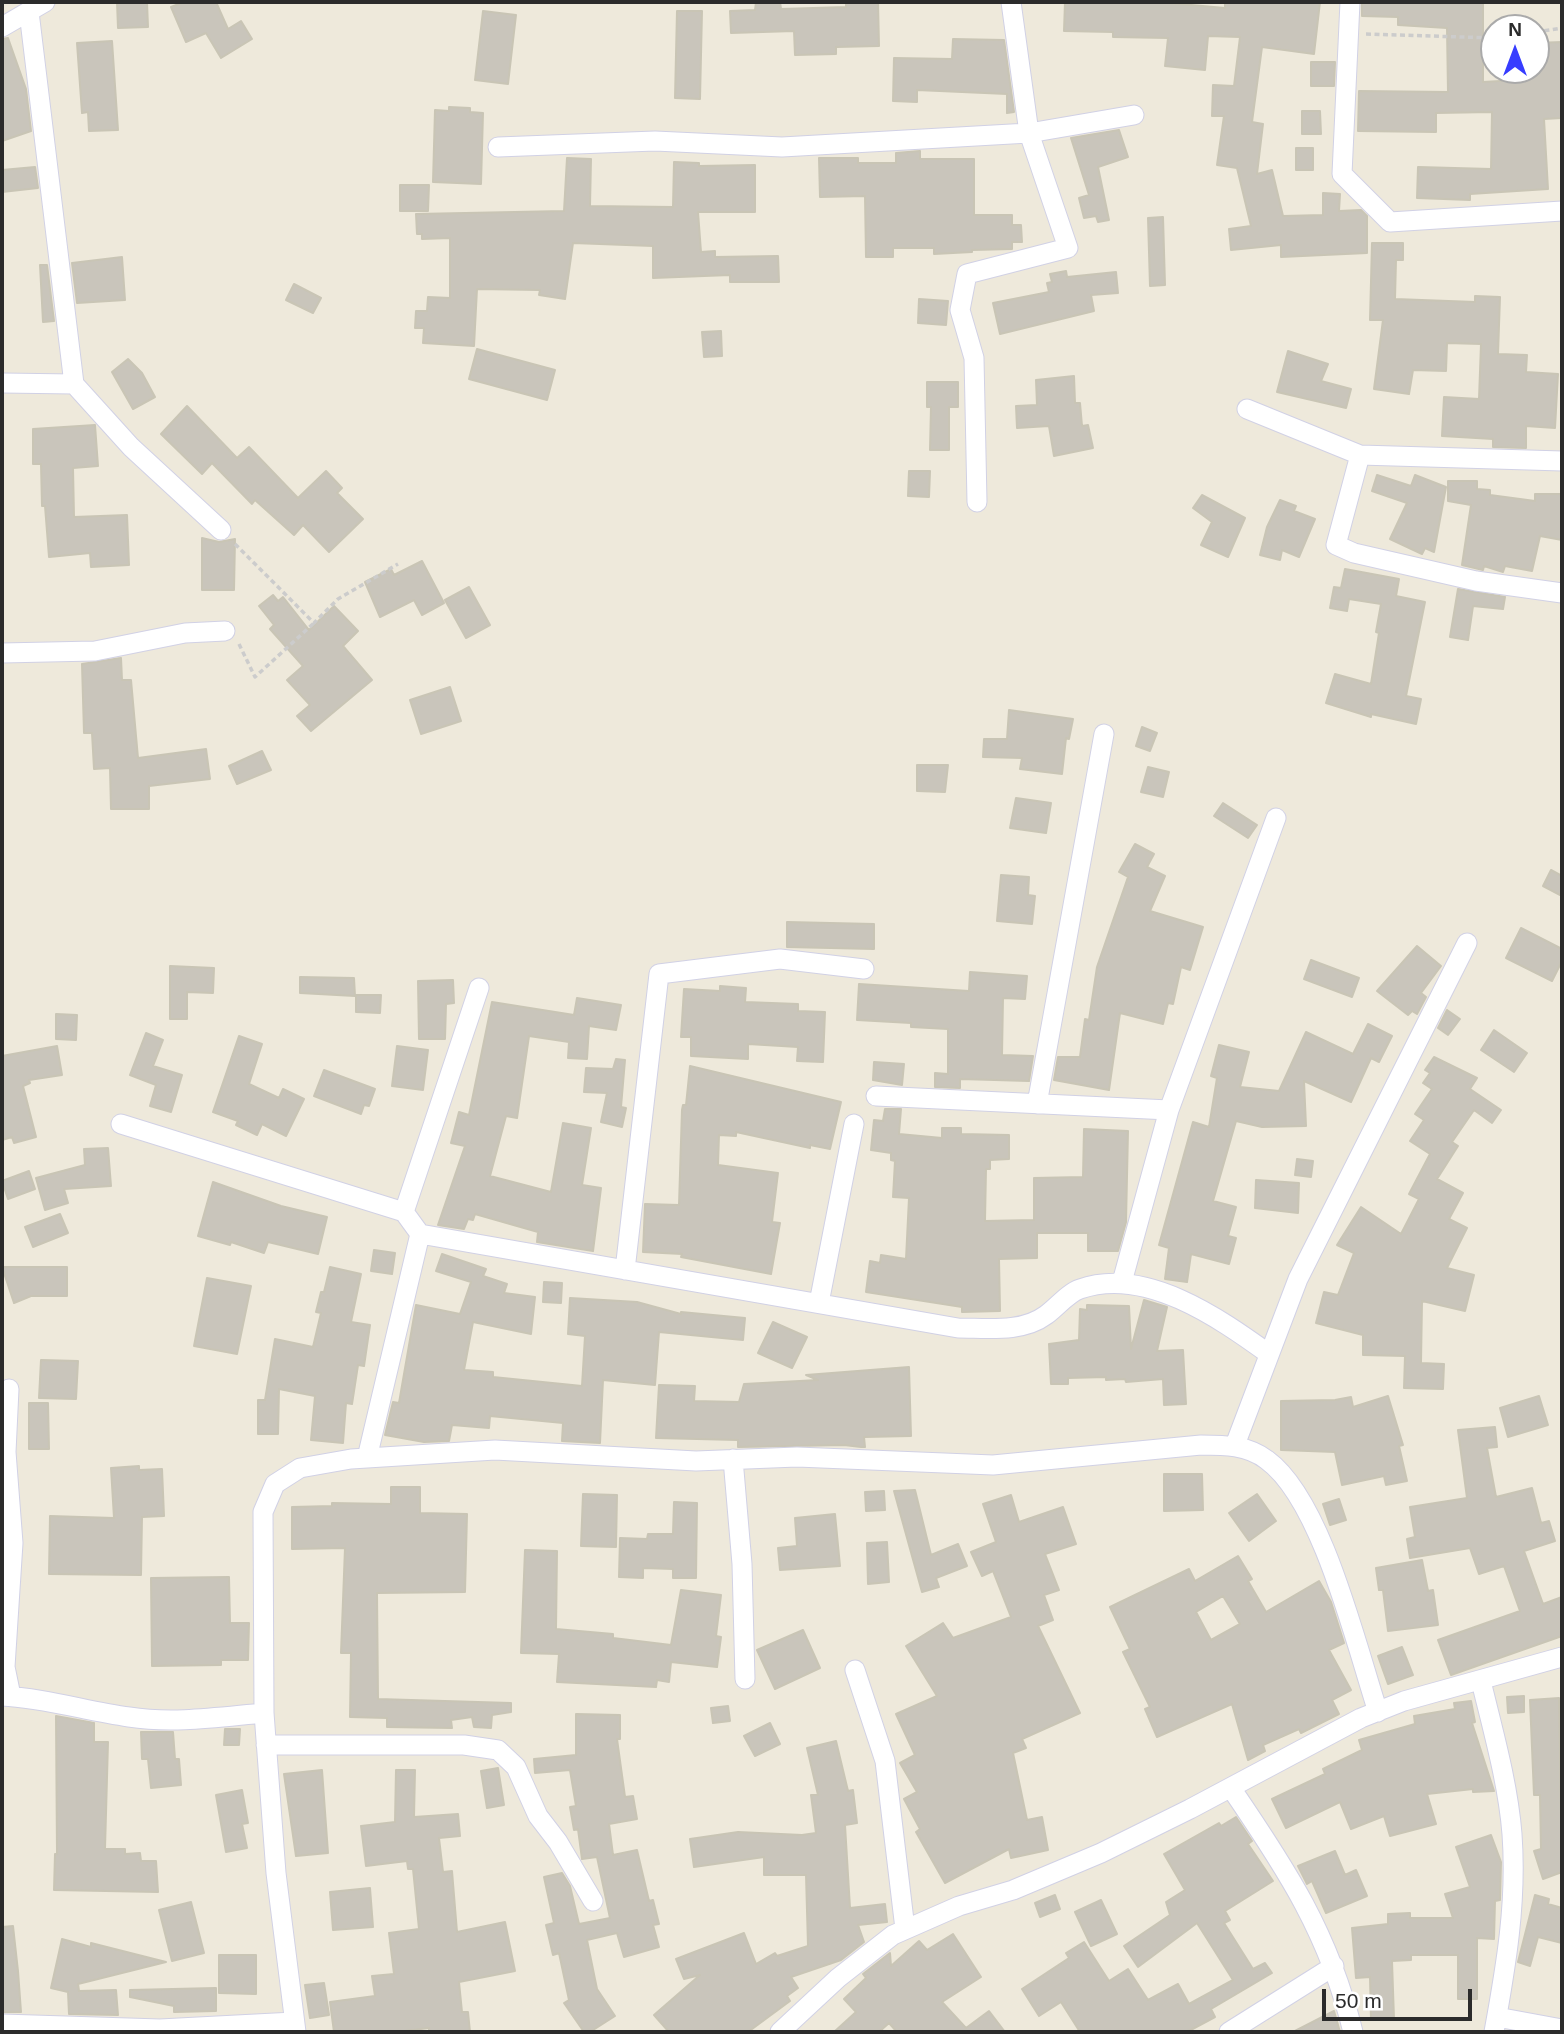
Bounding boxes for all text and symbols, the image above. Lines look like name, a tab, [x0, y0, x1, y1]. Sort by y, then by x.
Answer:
north arrow	[1480, 14, 1550, 84]
text: N	[1508, 19, 1522, 40]
scale bar	[1326, 1974, 1476, 2018]
text: 50 m	[1335, 1989, 1382, 2012]

